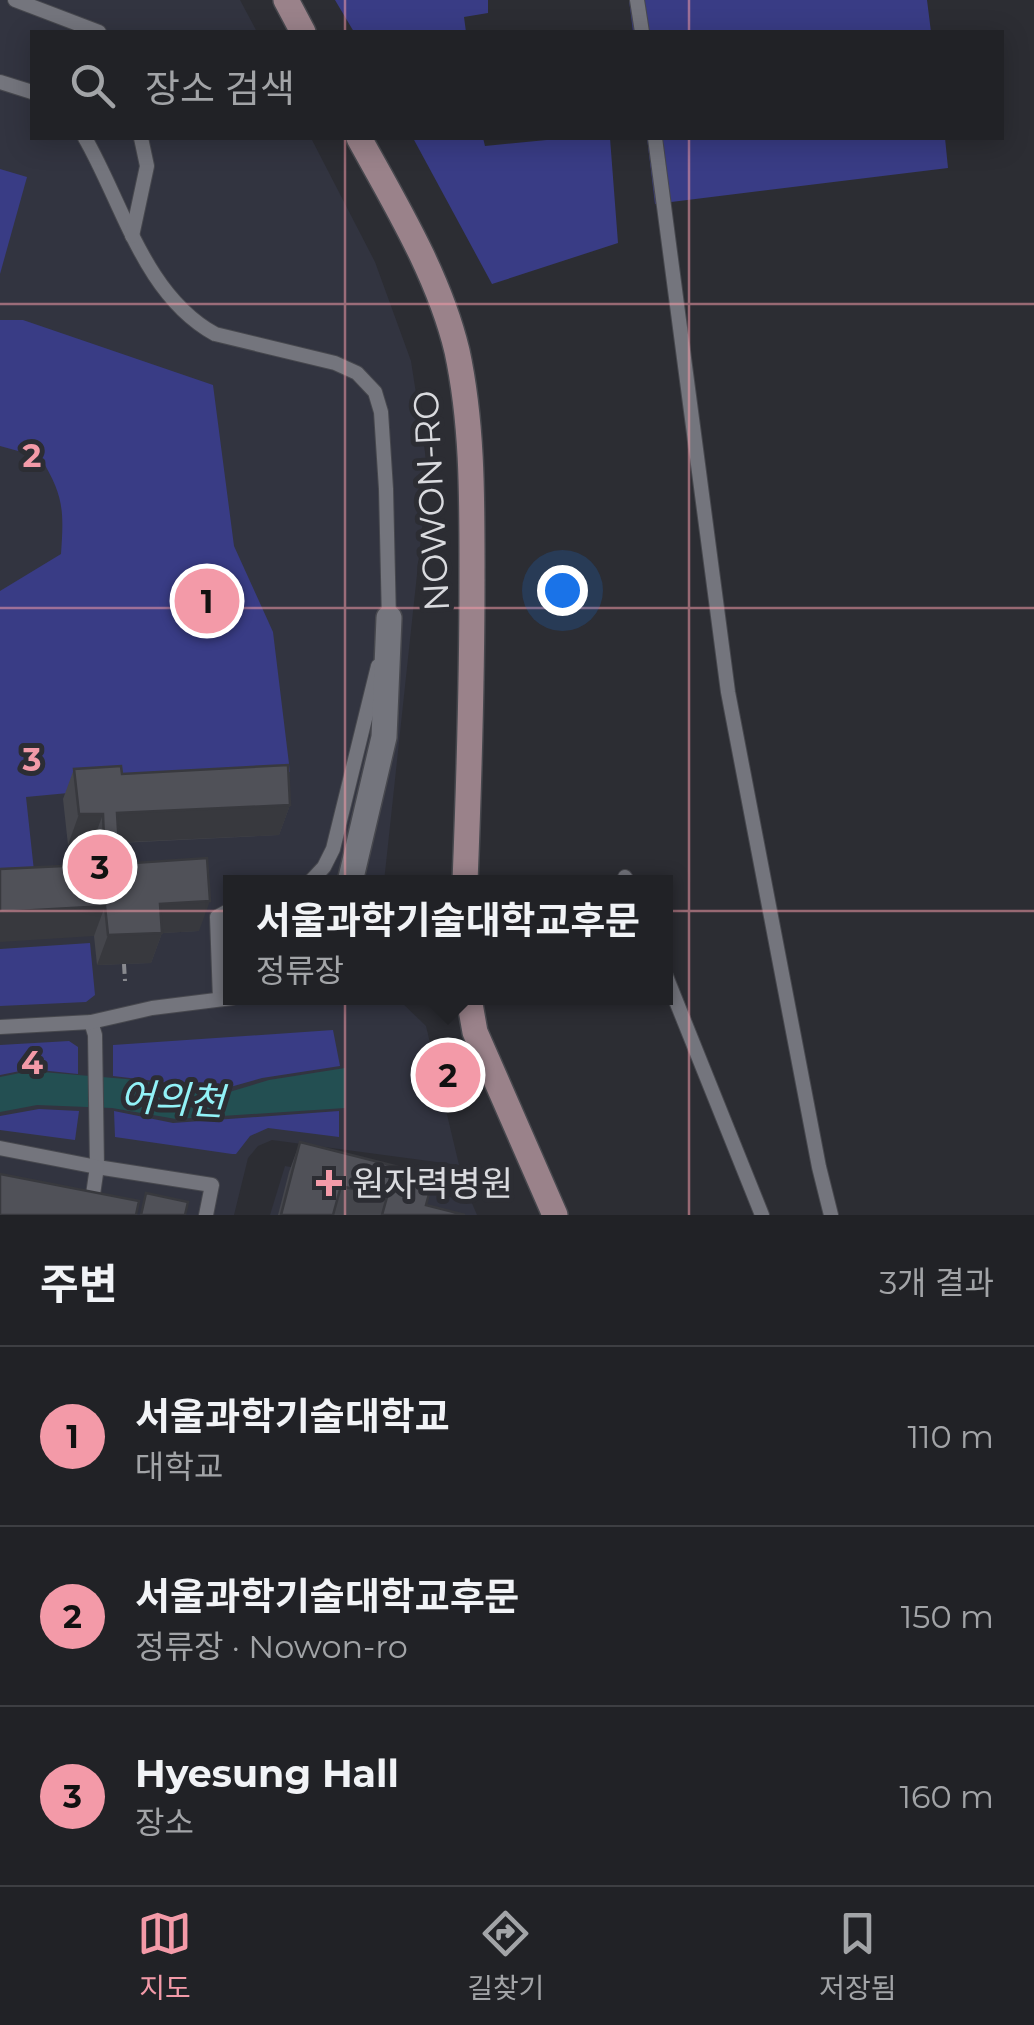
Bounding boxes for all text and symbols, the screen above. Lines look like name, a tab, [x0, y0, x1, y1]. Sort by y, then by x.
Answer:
search box	[30, 30, 1004, 140]
icon: search	[65, 58, 120, 113]
text: 장소 검색	[145, 65, 295, 112]
street label: NOWON-RO	[404, 389, 458, 613]
text: 2	[23, 436, 41, 475]
pin: 1	[174, 564, 240, 638]
your location	[537, 565, 588, 616]
text: 3	[22, 740, 41, 779]
pin: 3	[68, 830, 132, 904]
popup	[223, 875, 673, 1005]
text: 서울과학기술대학교후문	[256, 897, 640, 944]
text: 정류장	[256, 951, 344, 990]
pin: 2	[416, 1038, 480, 1112]
text: 4	[21, 1043, 43, 1082]
water label: 어의천	[118, 1073, 230, 1125]
place label: 원자력병원	[352, 1162, 513, 1205]
marker: 원자력병원	[316, 1170, 342, 1196]
text: 주변	[40, 1258, 117, 1310]
text: 3개 결과	[879, 1263, 994, 1302]
text: 서울과학기술대학교	[135, 1393, 450, 1440]
text: 1	[66, 1417, 79, 1456]
text: 110 m	[907, 1417, 994, 1456]
text: 대학교	[135, 1447, 223, 1486]
text: 서울과학기술대학교후문	[135, 1573, 520, 1620]
text: 2	[63, 1597, 82, 1636]
text: 150 m	[901, 1597, 994, 1636]
text: 정류장 · Nowon-ro	[135, 1627, 408, 1666]
text: Hyesung Hall	[135, 1750, 399, 1797]
text: 3	[63, 1777, 82, 1816]
text: 160 m	[899, 1777, 994, 1816]
text: 장소	[135, 1803, 194, 1842]
tab: 지도	[137, 1906, 192, 2006]
tab: 길찾기	[467, 1906, 545, 2006]
tab: 저장됨	[819, 1906, 897, 2006]

